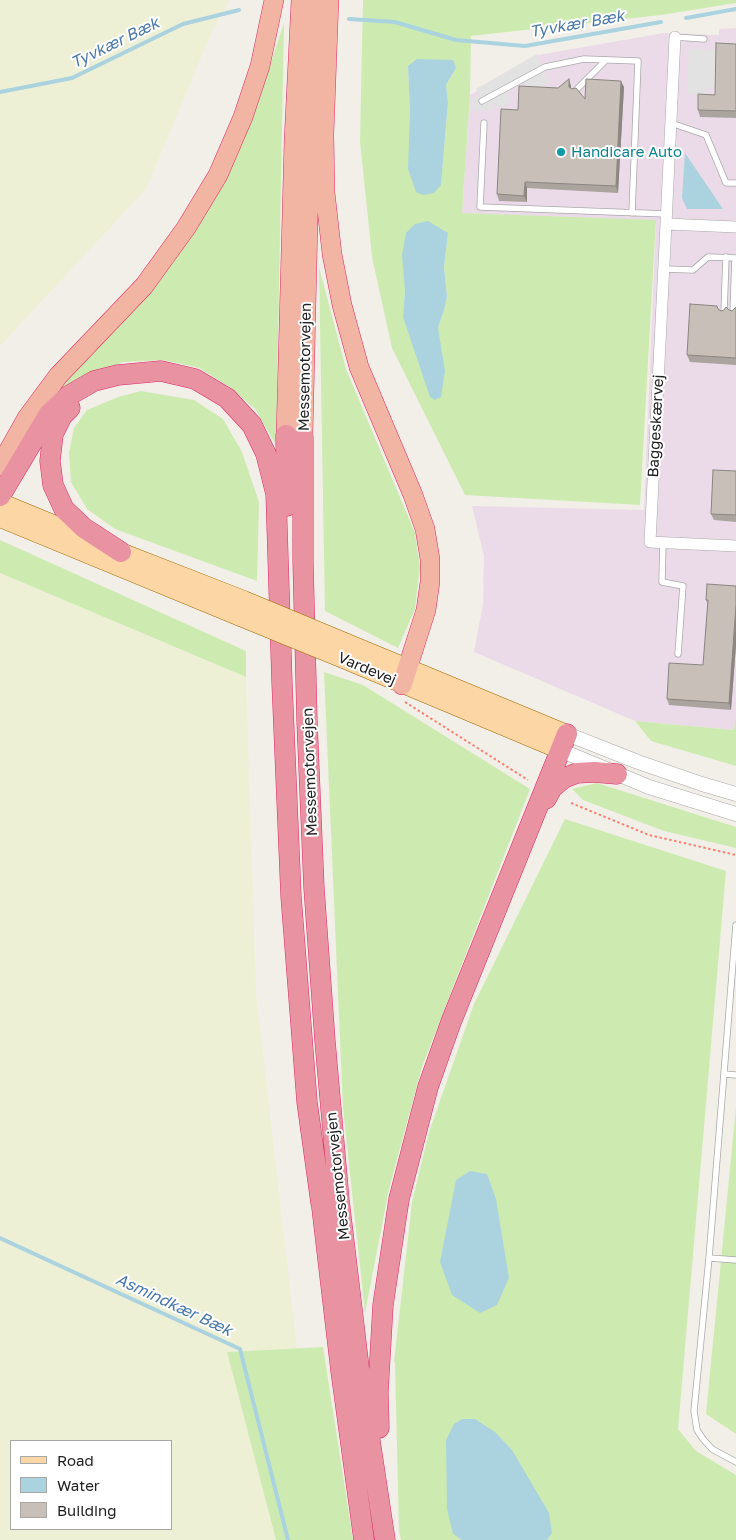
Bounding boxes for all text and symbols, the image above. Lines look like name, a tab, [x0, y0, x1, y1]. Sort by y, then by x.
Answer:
water label: Tyvkær Bæk	[528, 6, 626, 42]
water label: Tyvkær Bæk	[68, 13, 162, 73]
place label: Handicare Auto	[571, 143, 682, 161]
marker: Handicare Auto	[555, 146, 567, 158]
street label: Messemotorvejen	[295, 303, 315, 431]
street label: Baggeskærvej	[644, 374, 668, 478]
street label: Vardevej	[335, 649, 399, 689]
street label: Messemotorvejen	[299, 707, 321, 837]
street label: Messemotorvejen	[322, 1111, 354, 1241]
water label: Asmindkær Bæk	[113, 1270, 235, 1340]
legend	[10, 1440, 172, 1530]
text: Road	[57, 1451, 94, 1469]
text: Water	[57, 1476, 100, 1494]
text: Building	[57, 1501, 117, 1519]

